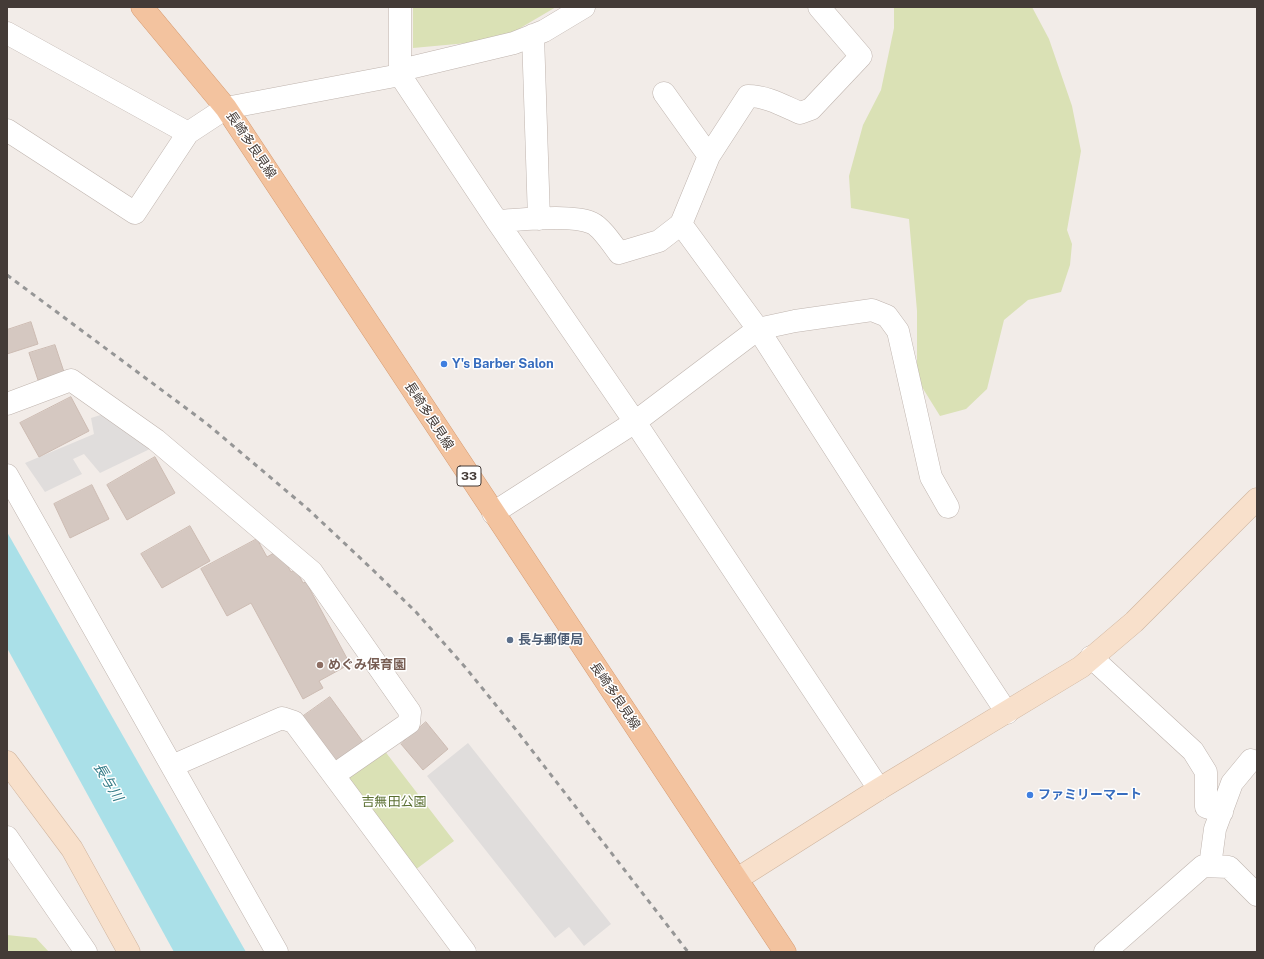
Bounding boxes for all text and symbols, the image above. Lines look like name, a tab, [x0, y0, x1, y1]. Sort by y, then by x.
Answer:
street label: 長崎多良見線	[223, 108, 279, 182]
place label: Y's Barber Salon	[452, 356, 554, 372]
marker: Y's Barber Salon	[439, 359, 449, 369]
street label: 長崎多良見線	[401, 379, 457, 453]
road number: 33	[457, 466, 481, 486]
place label: 長与郵便局	[518, 632, 583, 648]
marker: 長与郵便局	[505, 635, 515, 645]
place label: めぐみ保育園	[328, 657, 406, 673]
street label: 長崎多良見線	[587, 659, 643, 733]
marker: めぐみ保育園	[315, 660, 325, 670]
water label: 長与川	[90, 760, 126, 804]
place label: ファミリーマート	[1038, 787, 1142, 803]
marker: ファミリーマート	[1025, 790, 1035, 800]
park label: 吉無田公園	[362, 794, 426, 810]

